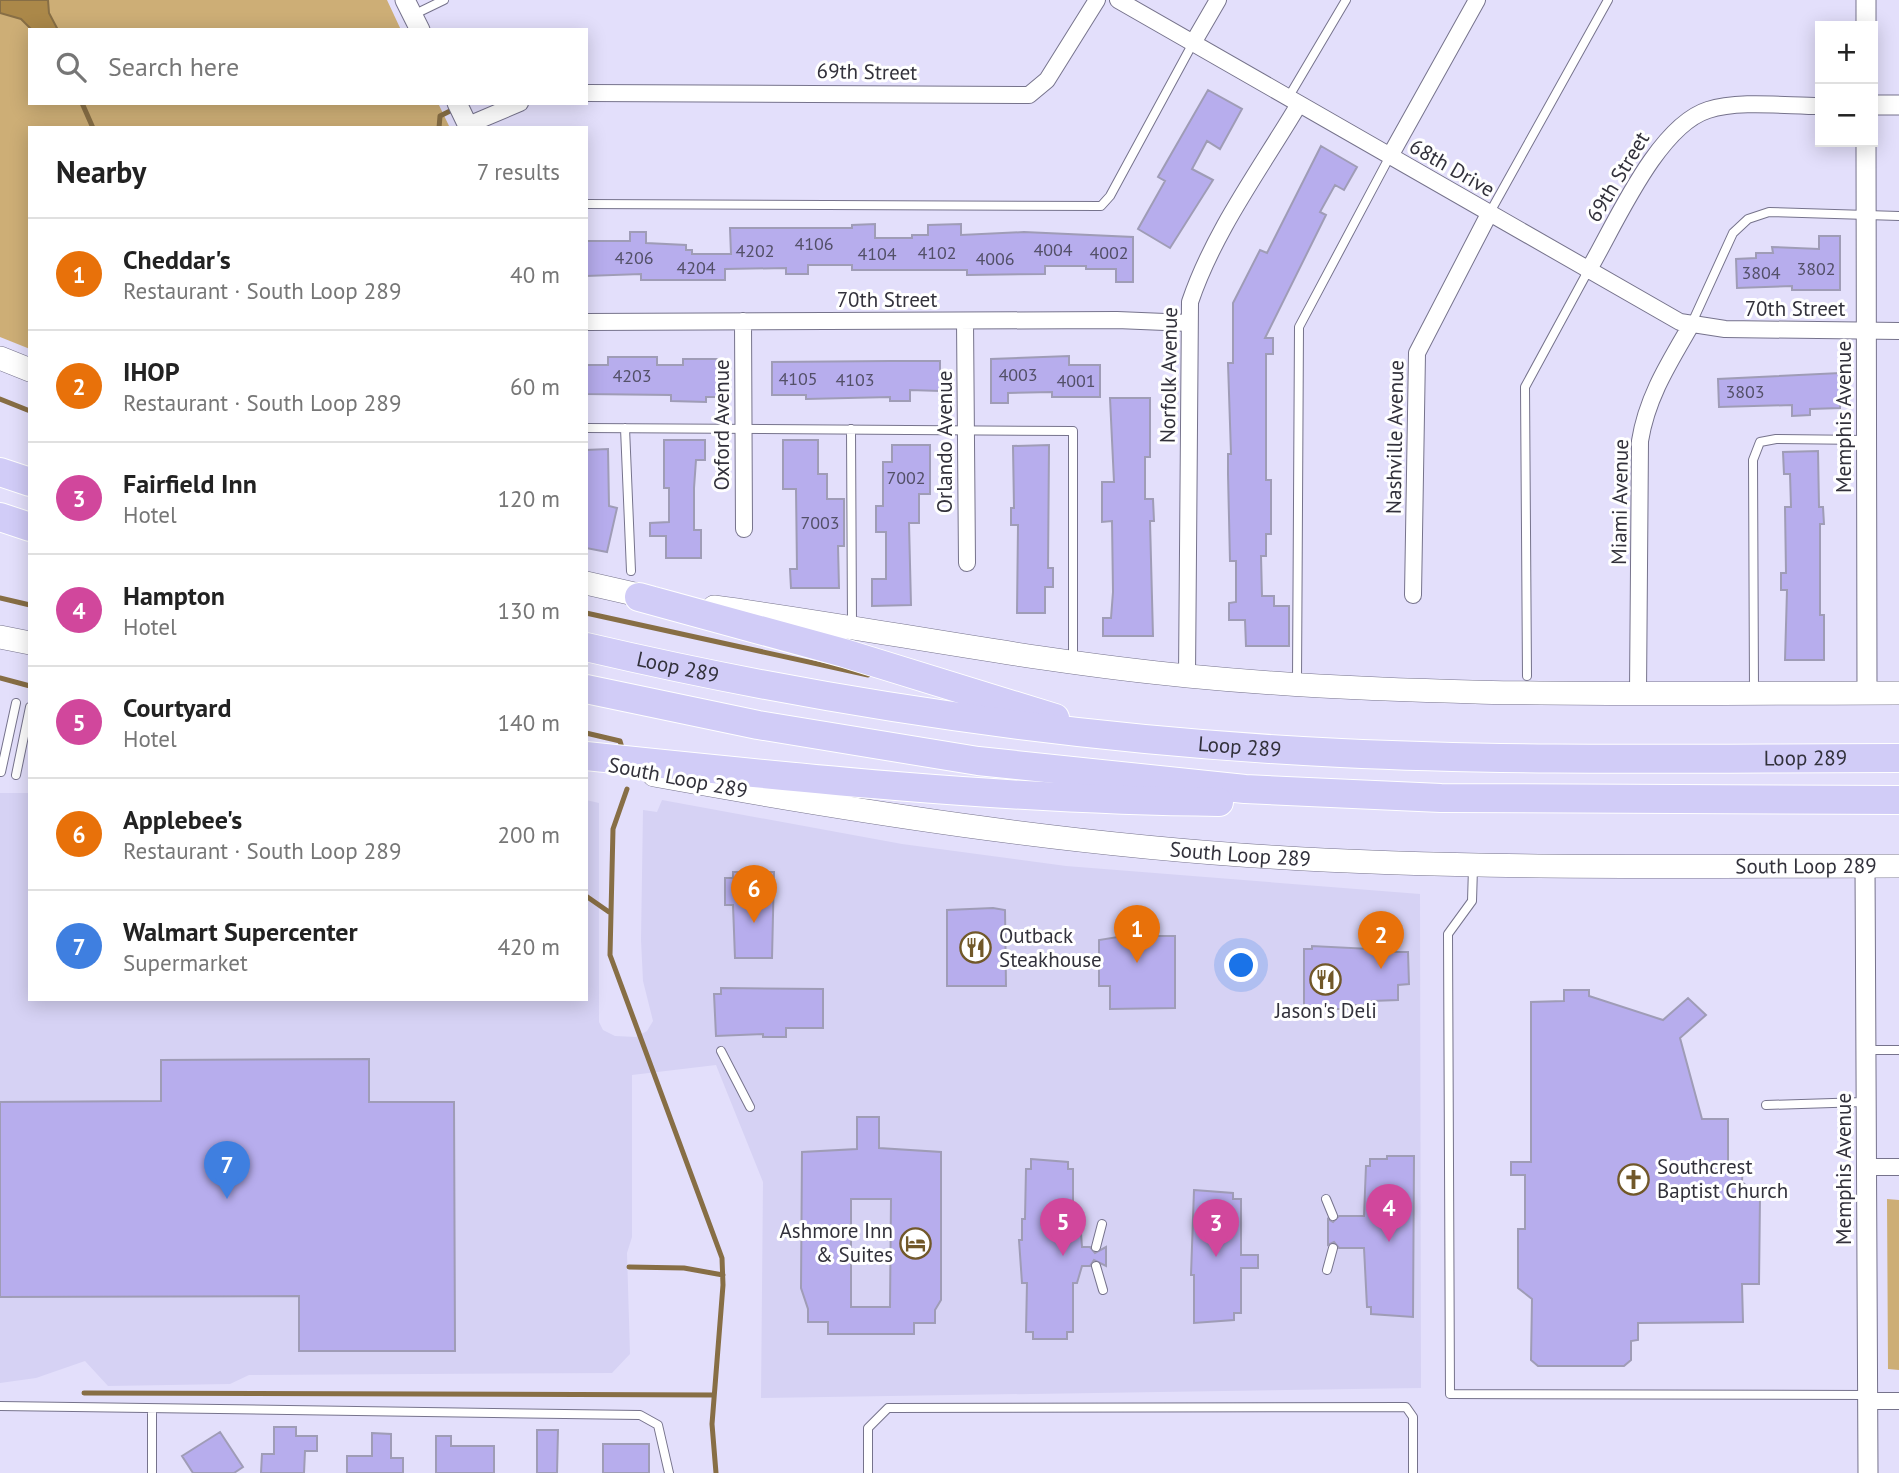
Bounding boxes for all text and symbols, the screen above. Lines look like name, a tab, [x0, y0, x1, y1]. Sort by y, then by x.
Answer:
map controls	[1815, 21, 1878, 147]
button: +	[1815, 21, 1878, 84]
search box	[28, 28, 588, 105]
icon: search	[52, 48, 90, 86]
text: Search here	[108, 50, 239, 83]
street label: 69th Street	[816, 57, 918, 86]
button: −	[1815, 84, 1878, 147]
street label: 69th Street	[1580, 127, 1655, 227]
street label: 68th Drive	[1405, 132, 1500, 203]
text: Nearby	[56, 152, 146, 191]
text: 7 results	[477, 157, 560, 186]
house number: 4106	[794, 232, 834, 255]
house number: 4004	[1033, 238, 1073, 261]
house number: 4202	[735, 239, 775, 262]
house number: 4102	[917, 241, 957, 264]
house number: 4002	[1089, 241, 1129, 264]
house number: 4104	[857, 242, 897, 265]
text: Cheddar's	[123, 243, 231, 276]
house number: 4206	[614, 246, 654, 269]
house number: 4006	[975, 247, 1015, 270]
house number: 4204	[676, 256, 716, 279]
house number: 3802	[1796, 257, 1836, 280]
text: 1	[72, 260, 86, 289]
text: 40 m	[510, 260, 560, 289]
house number: 3804	[1741, 261, 1781, 284]
text: Restaurant · South Loop 289	[123, 276, 401, 305]
street label: 70th Street	[837, 286, 937, 313]
street label: 70th Street	[1745, 295, 1845, 322]
street label: Norfolk Avenue	[1154, 307, 1183, 443]
street label: Memphis Avenue	[1830, 341, 1857, 493]
text: IHOP	[123, 355, 180, 388]
street label: Oxford Avenue	[708, 359, 735, 491]
street label: Nashville Avenue	[1380, 360, 1409, 514]
house number: 4003	[998, 363, 1038, 386]
house number: 4203	[612, 364, 652, 387]
house number: 4105	[778, 367, 818, 390]
house number: 4103	[835, 368, 875, 391]
house number: 4001	[1056, 369, 1096, 392]
street label: Orlando Avenue	[931, 371, 958, 513]
text: 2	[72, 372, 86, 401]
text: 60 m	[510, 372, 560, 401]
house number: 3803	[1725, 380, 1765, 403]
text: Restaurant · South Loop 289	[123, 388, 401, 417]
street label: Miami Avenue	[1605, 439, 1634, 565]
house number: 7002	[886, 466, 926, 489]
text: Fairfield Inn	[123, 467, 257, 500]
text: 3	[72, 484, 86, 513]
text: 120 m	[498, 484, 560, 513]
text: Hotel	[123, 500, 177, 529]
house number: 7003	[800, 511, 840, 534]
text: Hampton	[123, 579, 225, 612]
text: 4	[72, 596, 86, 625]
text: 130 m	[498, 596, 560, 625]
text: Hotel	[123, 612, 177, 641]
street label: Loop 289	[634, 645, 721, 689]
text: Courtyard	[123, 691, 231, 724]
text: 5	[72, 708, 86, 737]
text: 140 m	[498, 708, 560, 737]
text: Hotel	[123, 724, 177, 753]
street label: Loop 289	[1197, 730, 1282, 763]
street label: Loop 289	[1764, 744, 1847, 771]
street label: South Loop 289	[606, 751, 750, 804]
text: Applebee's	[123, 803, 242, 836]
text: 6	[72, 820, 86, 849]
text: 200 m	[498, 820, 560, 849]
street label: South Loop 289	[1169, 835, 1312, 872]
text: Restaurant · South Loop 289	[123, 836, 401, 865]
street label: South Loop 289	[1735, 852, 1877, 879]
pin: 6	[731, 865, 777, 923]
pin: 1	[1114, 905, 1160, 963]
pin: 2	[1358, 911, 1404, 969]
text: Walmart Supercenter	[123, 915, 358, 948]
place label: Outback Steakhouse	[999, 922, 1102, 973]
restaurant icon: Outback Steakhouse	[959, 931, 993, 965]
text: 7	[72, 932, 86, 961]
text: 420 m	[498, 932, 560, 961]
text: Supermarket	[123, 948, 248, 977]
your location	[1224, 948, 1258, 982]
restaurant icon: Jason's Deli	[1309, 962, 1343, 996]
place label: Jason's Deli	[1274, 997, 1377, 1024]
street label: Memphis Avenue	[1830, 1093, 1857, 1245]
pin: 7	[204, 1141, 250, 1199]
place label: Southcrest Baptist Church	[1657, 1153, 1788, 1204]
church icon: Southcrest Baptist Church	[1617, 1162, 1651, 1196]
pin: 4	[1366, 1184, 1412, 1242]
pin: 5	[1040, 1198, 1086, 1256]
pin: 3	[1193, 1199, 1239, 1257]
place label: Ashmore Inn & Suites	[780, 1217, 893, 1268]
hotel icon: Ashmore Inn & Suites	[899, 1226, 933, 1260]

